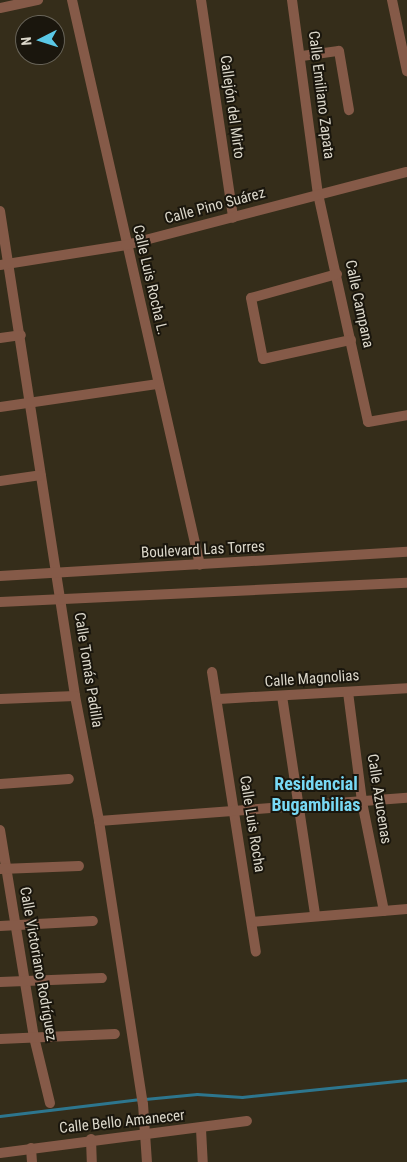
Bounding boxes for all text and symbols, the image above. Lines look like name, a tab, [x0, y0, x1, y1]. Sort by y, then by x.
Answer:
north arrow	[15, 15, 65, 65]
street label: Calle Emiliano Zapata	[304, 30, 338, 160]
text: N	[18, 36, 34, 46]
street label: Callejón del Mirto	[216, 54, 248, 160]
street label: Calle Pino Suárez	[163, 184, 267, 228]
street label: Calle Luis Rocha L.	[129, 223, 171, 337]
street label: Calle Campana	[341, 259, 377, 349]
street label: Boulevard Las Torres	[140, 538, 266, 562]
street label: Calle Tomás Padilla	[70, 611, 106, 729]
street label: Calle Magnolias	[264, 667, 360, 691]
street label: Calle Azucenas	[363, 753, 395, 845]
street label: Calle Luis Rocha	[235, 774, 269, 874]
district label: Residencial Bugambilias	[271, 774, 361, 816]
street label: Calle Victoriano Rodríguez	[16, 885, 60, 1043]
street label: Calle Bello Amanecer	[58, 1106, 186, 1138]

